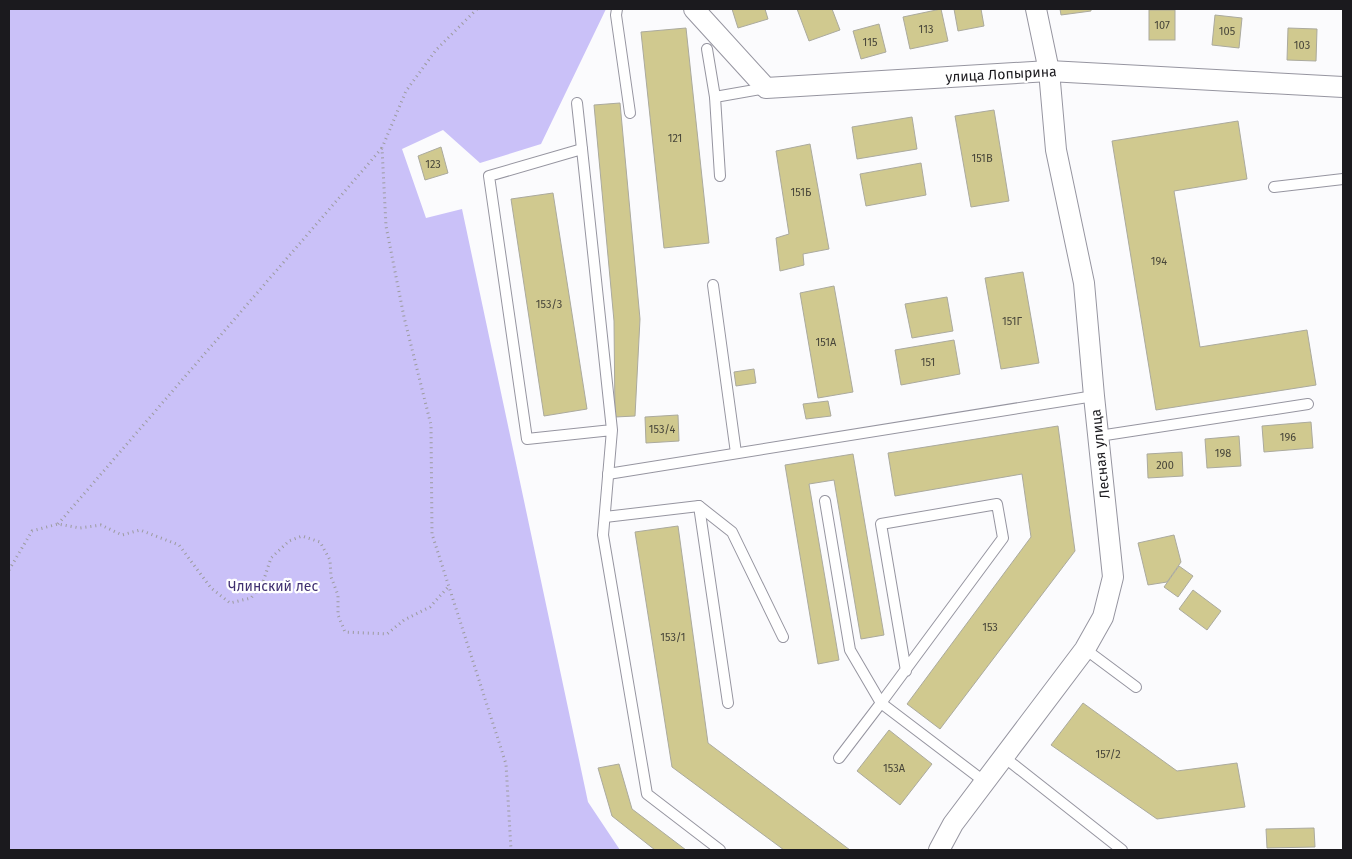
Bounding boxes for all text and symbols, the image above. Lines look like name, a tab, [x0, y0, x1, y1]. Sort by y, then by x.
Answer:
house number: 107	[1154, 19, 1170, 32]
house number: 113	[919, 23, 933, 36]
house number: 105	[1219, 25, 1236, 38]
house number: 115	[863, 36, 878, 49]
house number: 103	[1294, 39, 1310, 52]
street label: улица Лопырина	[945, 63, 1057, 86]
house number: 121	[668, 132, 682, 145]
house number: 151В	[971, 152, 993, 165]
house number: 123	[425, 158, 441, 171]
house number: 151Б	[791, 186, 812, 199]
house number: 194	[1151, 255, 1167, 268]
house number: 153/3	[536, 298, 562, 311]
house number: 151Г	[1002, 315, 1022, 328]
house number: 151А	[816, 336, 837, 349]
house number: 151	[921, 356, 935, 369]
street label: Лесная улица	[1087, 408, 1114, 500]
house number: 153/4	[649, 423, 675, 436]
house number: 196	[1280, 431, 1296, 444]
house number: 198	[1215, 447, 1231, 460]
house number: 200	[1156, 459, 1174, 472]
park label: Члинский лес	[228, 578, 318, 595]
house number: 153	[982, 621, 998, 634]
house number: 153/1	[660, 631, 686, 644]
house number: 157/2	[1095, 748, 1121, 761]
house number: 153А	[883, 762, 906, 775]

